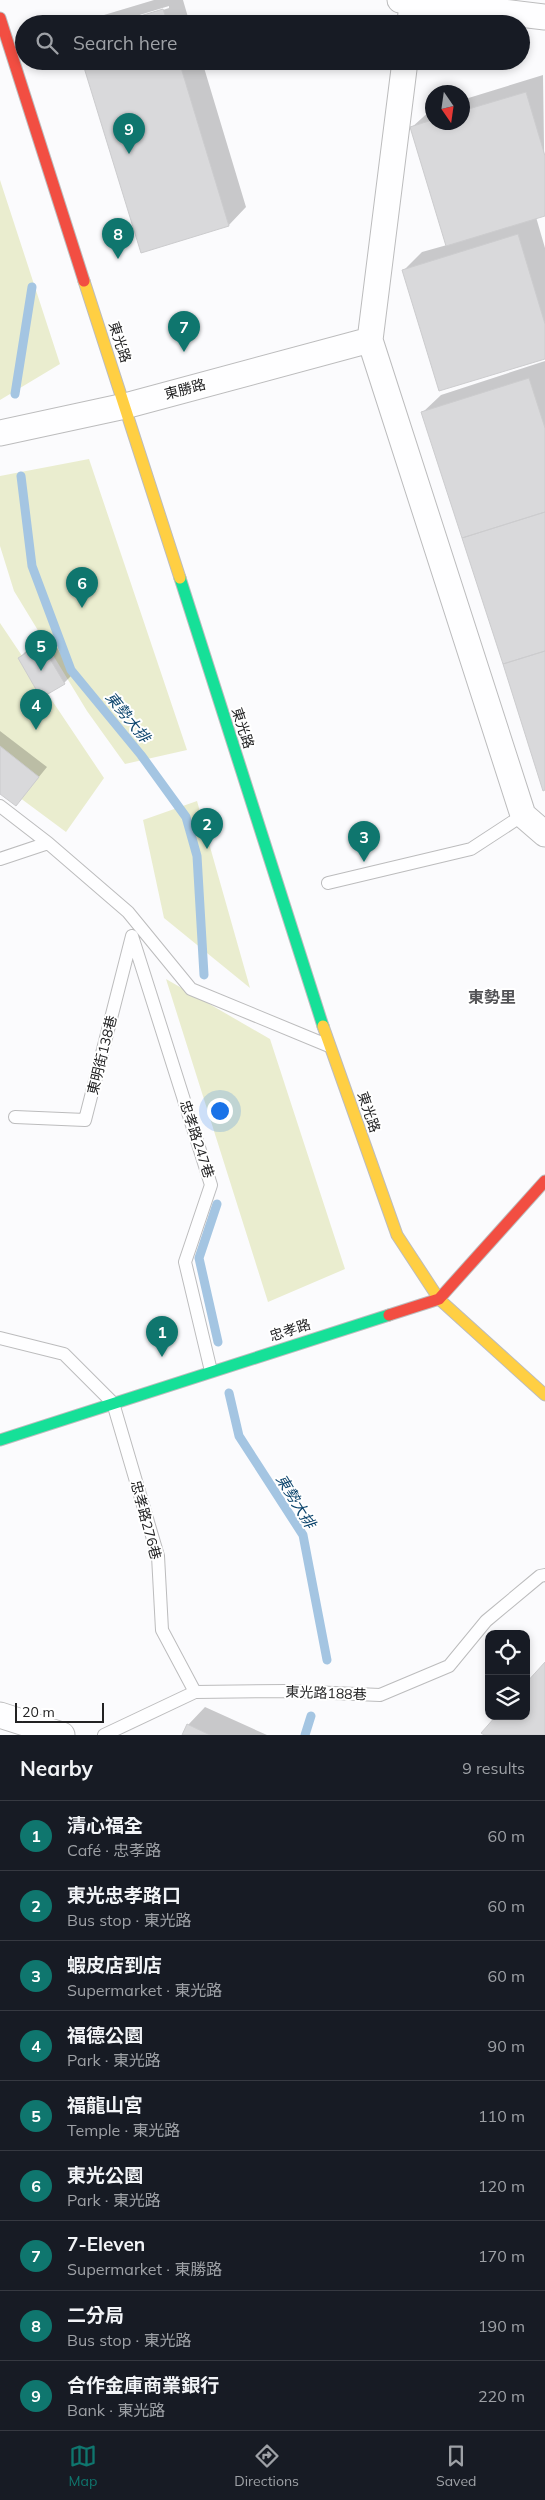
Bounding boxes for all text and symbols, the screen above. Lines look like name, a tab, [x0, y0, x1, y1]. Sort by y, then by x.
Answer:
search box	[15, 15, 530, 70]
icon: search	[33, 29, 61, 57]
text: Search here	[73, 31, 177, 55]
north arrow	[425, 85, 470, 130]
pin: 9	[113, 113, 145, 154]
pin: 8	[102, 218, 134, 259]
pin: 7	[168, 311, 200, 352]
street label: 東光路	[105, 319, 135, 365]
street label: 東勝路	[162, 375, 208, 403]
pin: 6	[66, 567, 98, 608]
pin: 5	[25, 630, 57, 671]
water label: 東勢大排	[102, 688, 156, 748]
pin: 4	[20, 689, 52, 730]
street label: 東光路	[228, 705, 258, 751]
pin: 2	[191, 808, 223, 849]
pin: 3	[348, 821, 380, 862]
district label: 東勢里	[468, 987, 516, 1007]
street label: 東明街138巷	[83, 1013, 121, 1097]
street label: 東光路	[354, 1089, 384, 1135]
street label: 忠孝路247巷	[176, 1098, 218, 1180]
your location	[207, 1098, 233, 1124]
street label: 忠孝路	[267, 1315, 313, 1345]
pin: 1	[146, 1316, 178, 1357]
water label: 東勢大排	[272, 1471, 321, 1533]
street label: 忠孝路276巷	[127, 1478, 165, 1562]
map controls	[485, 1630, 530, 1720]
button: locate	[485, 1630, 530, 1675]
button: layers	[485, 1675, 530, 1720]
street label: 東光路188巷	[285, 1683, 367, 1703]
scale bar	[15, 1700, 104, 1723]
text: 20 m	[22, 1703, 55, 1721]
text: Nearby	[20, 1755, 93, 1781]
text: 9 results	[462, 1758, 525, 1778]
text: 清心福全	[67, 1813, 143, 1837]
text: 1	[31, 1826, 41, 1846]
text: 60 m	[488, 1826, 525, 1846]
text: Café · 忠孝路	[67, 1840, 161, 1860]
text: 東光忠孝路口	[67, 1883, 181, 1907]
text: 2	[31, 1896, 41, 1916]
text: 60 m	[488, 1896, 525, 1916]
text: Bus stop · 東光路	[67, 1910, 191, 1930]
text: 蝦皮店到店	[67, 1953, 162, 1977]
text: 3	[31, 1966, 41, 1986]
text: 60 m	[488, 1966, 525, 1986]
text: Supermarket · 東光路	[67, 1980, 222, 2000]
text: 福德公園	[67, 2023, 143, 2047]
text: 4	[31, 2036, 41, 2056]
text: 90 m	[488, 2036, 525, 2056]
text: Park · 東光路	[67, 2050, 161, 2070]
text: 福龍山宮	[67, 2093, 143, 2117]
text: 5	[31, 2106, 41, 2126]
text: 110 m	[478, 2106, 525, 2126]
text: Temple · 東光路	[67, 2120, 180, 2140]
text: 東光公園	[67, 2163, 143, 2187]
text: 6	[31, 2176, 41, 2196]
text: 120 m	[478, 2176, 525, 2196]
text: Park · 東光路	[67, 2190, 161, 2210]
text: 7-Eleven	[67, 2232, 145, 2256]
text: 7	[31, 2246, 41, 2266]
text: 170 m	[478, 2246, 525, 2266]
text: Supermarket · 東勝路	[67, 2259, 222, 2279]
text: 二分局	[67, 2303, 124, 2327]
text: 8	[31, 2316, 41, 2336]
text: 190 m	[478, 2316, 525, 2336]
text: Bus stop · 東光路	[67, 2330, 191, 2350]
text: 合作金庫商業銀行	[67, 2373, 219, 2397]
text: 9	[31, 2386, 41, 2406]
text: 220 m	[478, 2386, 525, 2406]
text: Bank · 東光路	[67, 2400, 165, 2420]
tab: Map	[69, 2442, 97, 2490]
tab: Directions	[234, 2442, 299, 2490]
tab: Saved	[436, 2442, 476, 2490]

